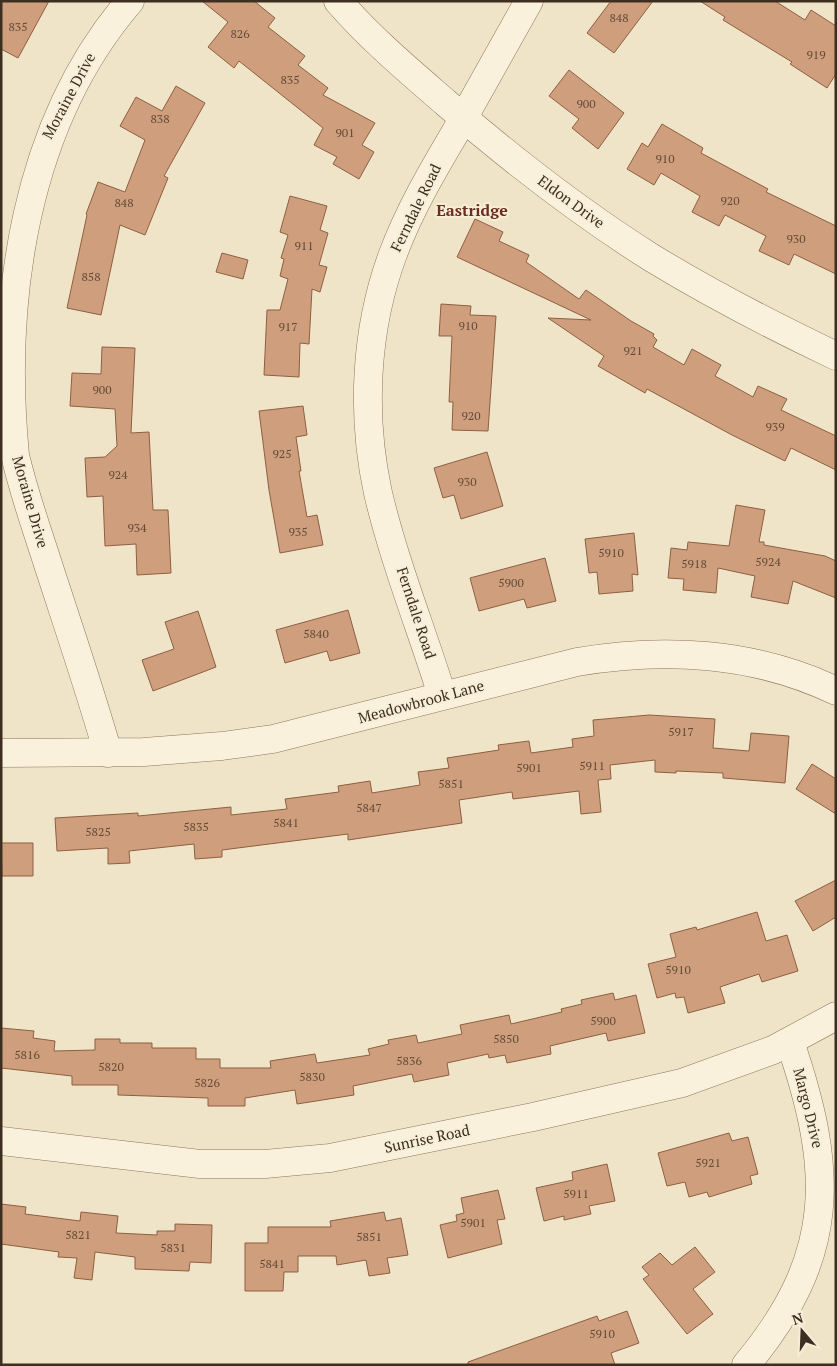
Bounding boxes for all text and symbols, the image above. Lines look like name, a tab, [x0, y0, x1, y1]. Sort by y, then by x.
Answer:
house number: 848	[609, 10, 629, 25]
house number: 835	[8, 19, 28, 34]
house number: 826	[230, 26, 250, 41]
house number: 919	[806, 47, 826, 62]
street label: Moraine Drive	[37, 49, 99, 142]
house number: 835	[280, 72, 300, 87]
house number: 900	[576, 96, 596, 111]
house number: 838	[150, 111, 170, 126]
house number: 901	[335, 125, 355, 140]
house number: 910	[655, 151, 675, 166]
street label: Ferndale Road	[385, 160, 445, 255]
street label: Eldon Drive	[534, 170, 609, 232]
house number: 920	[720, 193, 740, 208]
house number: 848	[114, 195, 134, 210]
district label: Eastridge	[436, 199, 508, 221]
house number: 930	[786, 231, 806, 246]
house number: 911	[294, 238, 314, 253]
house number: 858	[81, 269, 101, 284]
house number: 910	[458, 318, 478, 333]
house number: 917	[278, 319, 298, 334]
house number: 921	[623, 343, 643, 358]
house number: 900	[92, 382, 112, 397]
house number: 920	[461, 408, 481, 423]
house number: 939	[765, 419, 785, 434]
house number: 925	[272, 446, 292, 461]
street label: Moraine Drive	[8, 453, 54, 550]
house number: 924	[108, 467, 128, 482]
house number: 930	[457, 474, 477, 489]
house number: 934	[127, 520, 147, 535]
house number: 935	[288, 524, 308, 539]
house number: 5910	[598, 545, 624, 560]
house number: 5924	[755, 554, 781, 569]
house number: 5918	[681, 556, 707, 571]
street label: Ferndale Road	[393, 564, 441, 661]
house number: 5900	[498, 575, 524, 590]
house number: 5840	[303, 626, 329, 641]
street label: Meadowbrook Lane	[356, 675, 486, 727]
house number: 5917	[668, 724, 694, 739]
house number: 5911	[579, 758, 605, 773]
house number: 5901	[516, 760, 542, 775]
house number: 5851	[438, 776, 464, 791]
house number: 5847	[356, 800, 382, 815]
house number: 5841	[273, 815, 299, 830]
house number: 5835	[183, 819, 209, 834]
house number: 5825	[85, 824, 111, 839]
house number: 5910	[665, 962, 691, 977]
house number: 5900	[590, 1013, 616, 1028]
house number: 5850	[493, 1031, 519, 1046]
house number: 5816	[14, 1047, 40, 1062]
house number: 5836	[396, 1053, 422, 1068]
house number: 5820	[98, 1059, 124, 1074]
street label: Margo Drive	[789, 1066, 829, 1150]
house number: 5830	[299, 1069, 325, 1084]
house number: 5826	[194, 1075, 220, 1090]
street label: Sunrise Road	[382, 1119, 471, 1157]
house number: 5921	[695, 1155, 721, 1170]
house number: 5911	[563, 1186, 589, 1201]
house number: 5901	[460, 1215, 486, 1230]
house number: 5821	[65, 1227, 91, 1242]
house number: 5851	[356, 1229, 382, 1244]
house number: 5831	[160, 1240, 186, 1255]
house number: 5841	[259, 1256, 285, 1271]
north arrow	[777, 1306, 827, 1356]
text: N	[789, 1307, 806, 1329]
house number: 5910	[589, 1326, 615, 1341]

